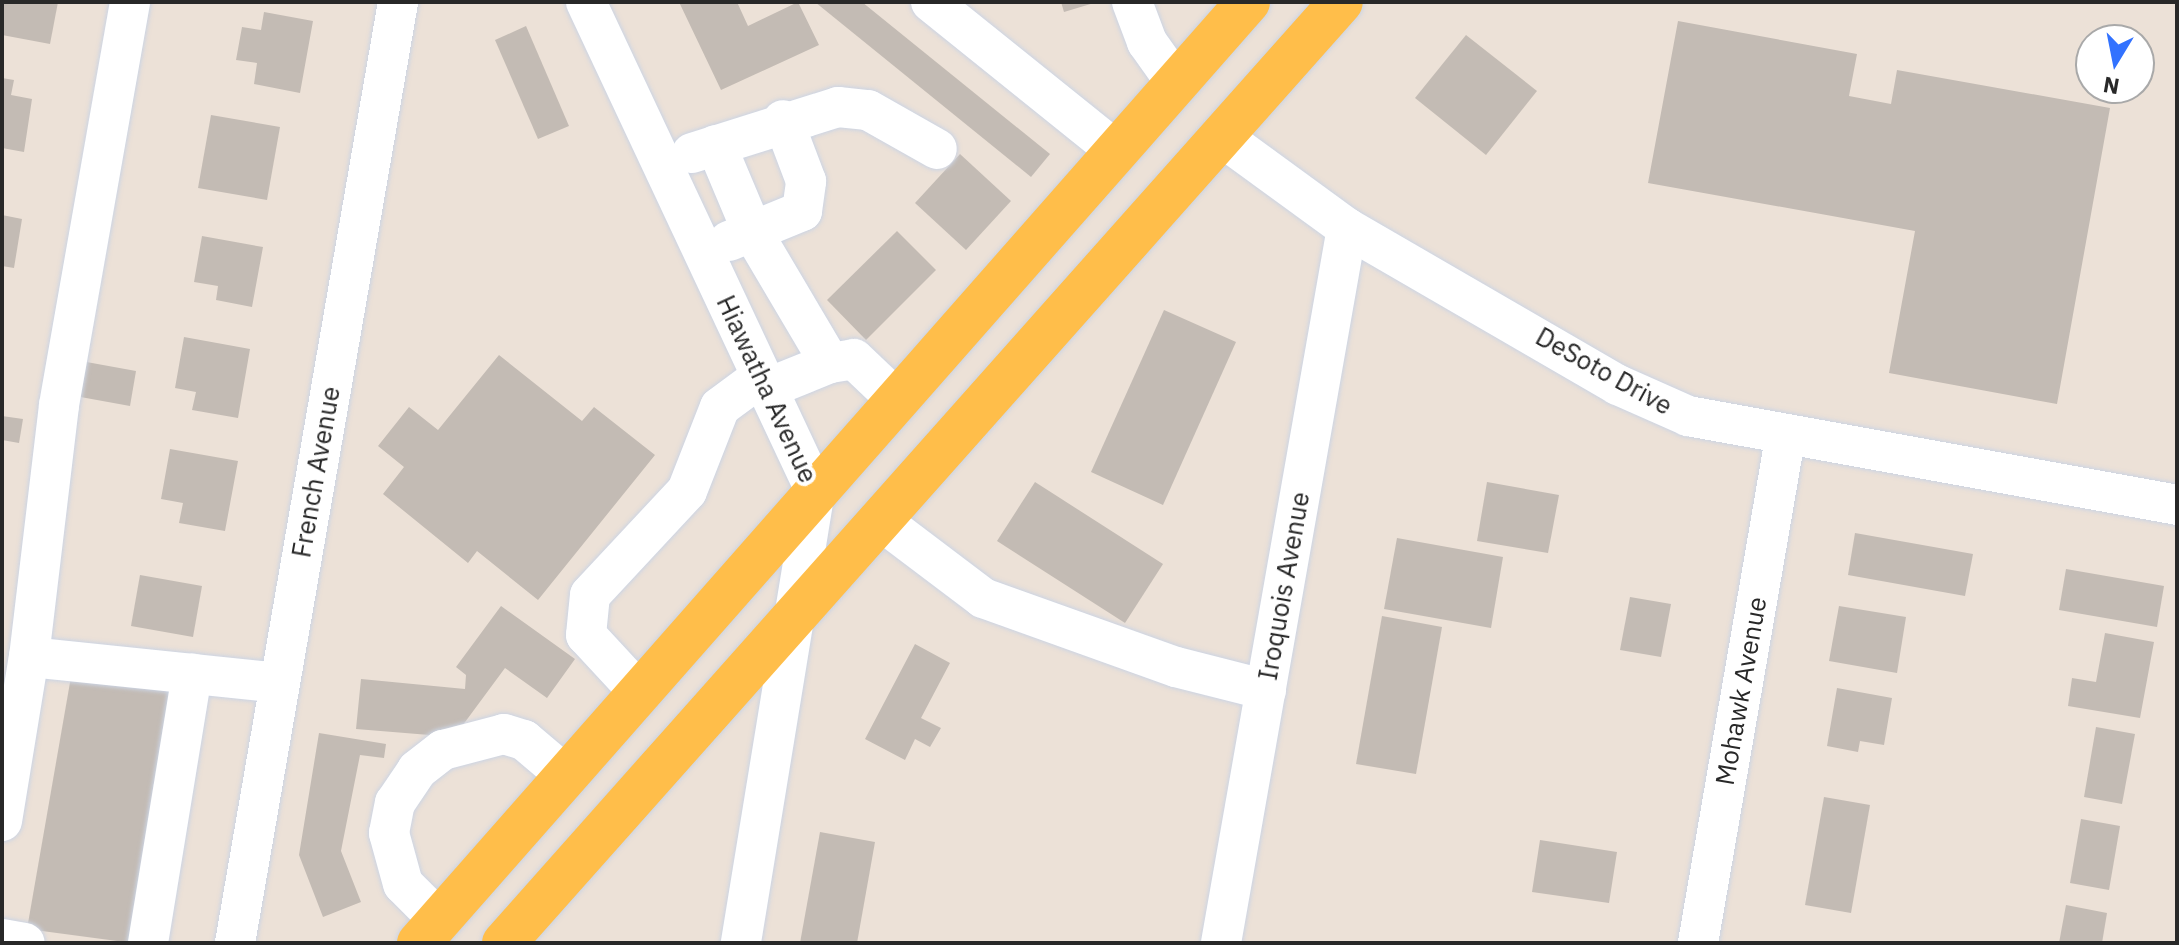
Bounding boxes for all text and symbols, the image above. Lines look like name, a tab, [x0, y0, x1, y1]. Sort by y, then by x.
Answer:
north arrow	[2075, 24, 2155, 104]
text: N	[2101, 70, 2121, 102]
street label: Hiawatha Avenue	[710, 290, 824, 488]
street label: DeSoto Drive	[1530, 321, 1678, 421]
street label: French Avenue	[286, 384, 346, 560]
street label: Iroquois Avenue	[1252, 489, 1316, 683]
street label: Mohawk Avenue	[1709, 594, 1773, 788]

